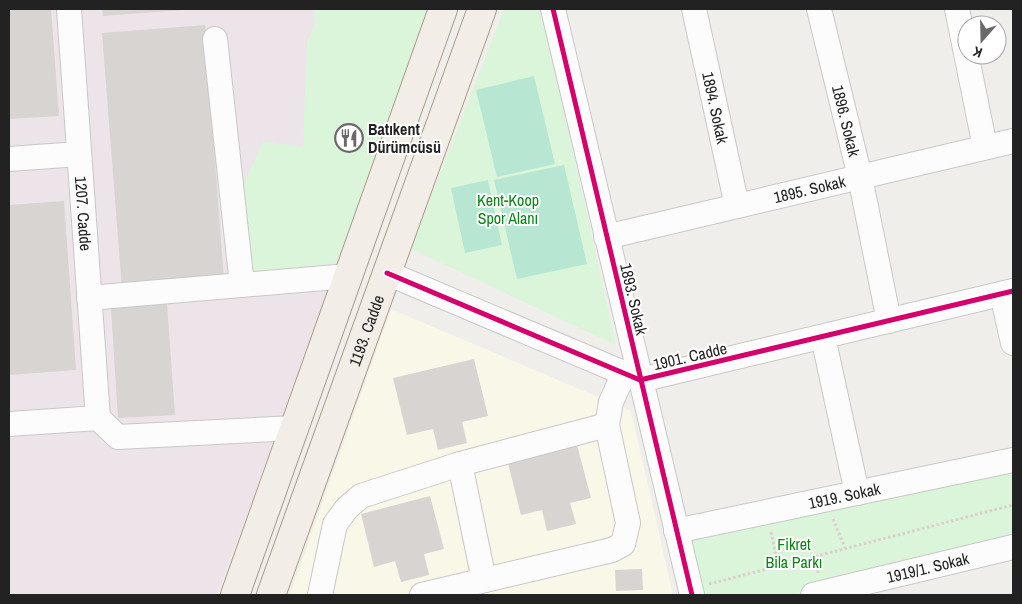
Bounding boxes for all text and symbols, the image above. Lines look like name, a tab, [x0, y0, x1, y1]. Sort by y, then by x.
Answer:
north arrow	[957, 15, 1007, 65]
text: K	[970, 42, 985, 62]
street label: 1894. Sokak	[697, 70, 734, 146]
street label: 1896. Sokak	[827, 83, 866, 159]
place label: Batıkent Dürümcüsü	[368, 118, 441, 158]
restaurant icon: Batıkent Dürümcüsü	[334, 123, 364, 153]
street label: 1895. Sokak	[771, 170, 848, 208]
street label: 1207. Cadde	[70, 175, 97, 252]
park label: Kent-Koop Spor Alanı	[477, 189, 539, 229]
street label: 1893. Sokak	[615, 261, 653, 337]
street label: 1193. Cadde	[343, 292, 389, 369]
street label: 1901. Cadde	[651, 337, 729, 375]
street label: 1919. Sokak	[806, 477, 883, 514]
park label: Fikret Bila Parkı	[766, 533, 822, 573]
street label: 1919/1. Sokak	[884, 547, 972, 588]

